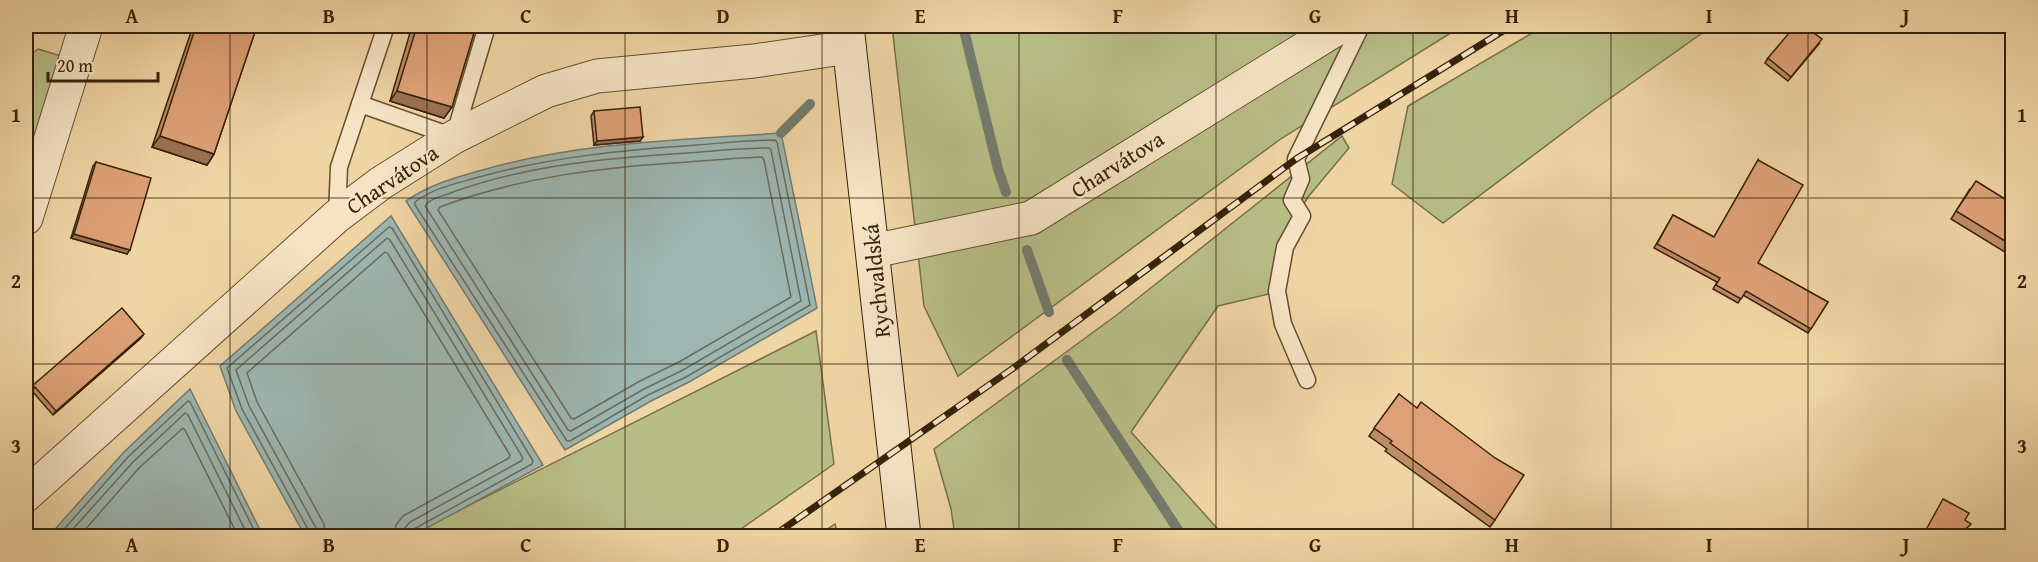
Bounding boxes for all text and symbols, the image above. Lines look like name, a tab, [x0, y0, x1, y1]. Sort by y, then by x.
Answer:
text: A	[126, 1, 139, 30]
text: B	[323, 1, 335, 30]
text: C	[520, 1, 532, 30]
text: D	[716, 1, 730, 30]
text: E	[915, 1, 926, 30]
text: F	[1113, 1, 1123, 30]
text: G	[1309, 1, 1321, 30]
text: H	[1505, 1, 1519, 30]
text: I	[1706, 1, 1712, 30]
text: J	[1900, 1, 1910, 30]
scale bar	[48, 45, 158, 83]
text: 20 m	[57, 52, 93, 79]
text: 1	[11, 100, 21, 129]
text: 1	[2017, 100, 2027, 129]
street label: Charvátova	[1064, 122, 1170, 205]
street label: Charvátova	[340, 136, 445, 222]
street label: Rychvaldská	[854, 222, 898, 340]
text: 2	[11, 266, 21, 295]
text: 2	[2017, 266, 2027, 295]
text: 3	[11, 431, 21, 460]
text: 3	[2017, 431, 2027, 460]
text: A	[126, 530, 139, 559]
text: B	[323, 530, 335, 559]
text: C	[520, 530, 532, 559]
text: D	[716, 530, 730, 559]
text: E	[915, 530, 926, 559]
text: F	[1113, 530, 1123, 559]
text: G	[1309, 530, 1321, 559]
text: H	[1505, 530, 1519, 559]
text: I	[1706, 530, 1712, 559]
text: J	[1900, 530, 1910, 559]

